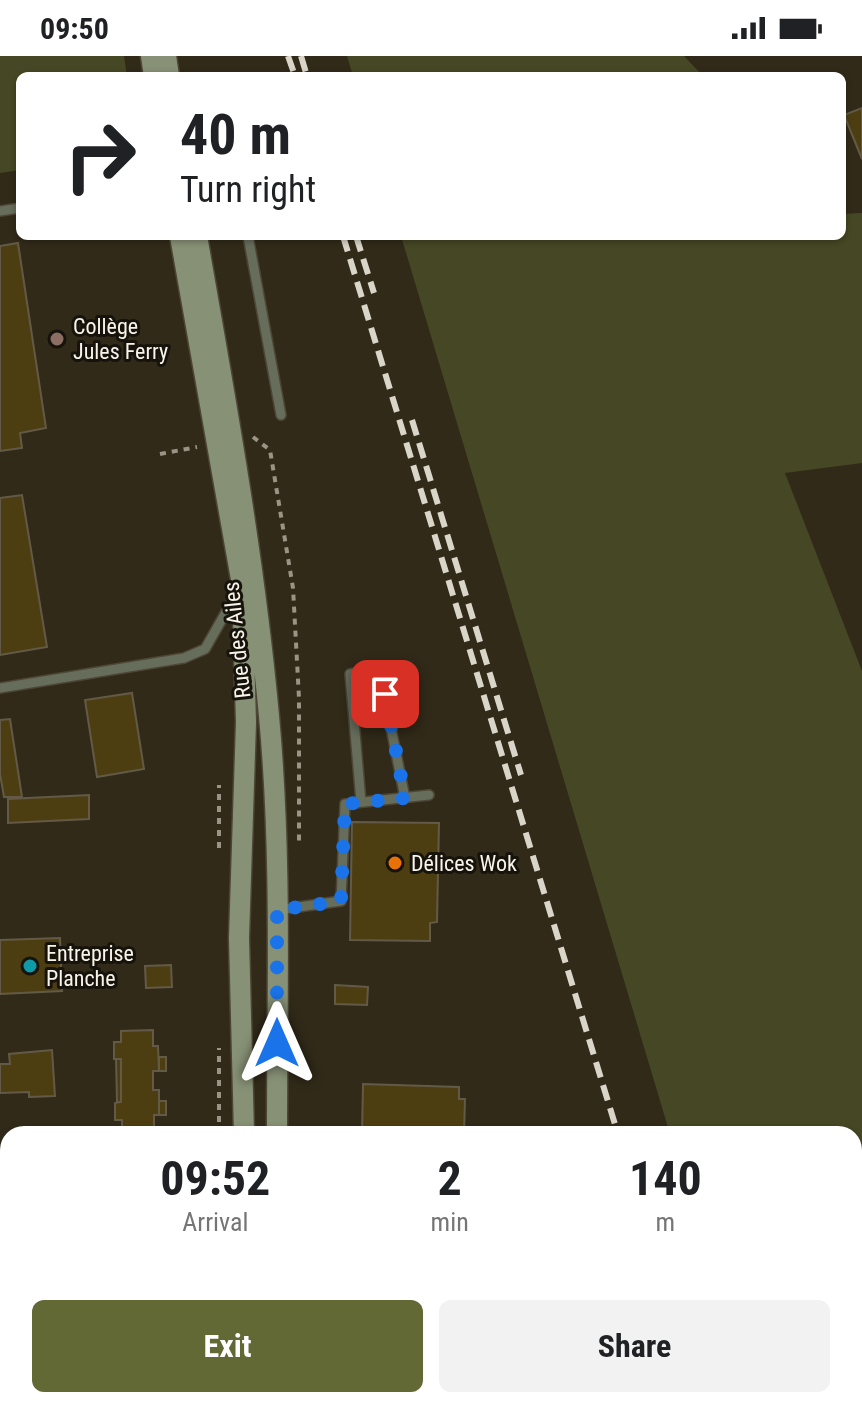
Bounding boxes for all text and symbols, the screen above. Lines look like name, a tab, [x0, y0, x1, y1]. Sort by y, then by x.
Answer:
text: 09:50	[40, 11, 109, 46]
text: 40 m	[180, 102, 291, 168]
icon: right	[48, 104, 152, 208]
text: Turn right	[180, 169, 316, 211]
place label: Collège Jules Ferry	[73, 314, 168, 364]
marker: Collège Jules Ferry	[48, 330, 66, 348]
street label: Rue des Ailes	[218, 580, 256, 700]
pin	[351, 660, 419, 728]
icon: arrive	[363, 672, 407, 716]
place label: Délices Wok	[411, 851, 517, 876]
marker: Délices Wok	[386, 854, 404, 872]
place label: Entreprise Planche	[46, 941, 134, 991]
marker: Entreprise Planche	[21, 957, 39, 975]
position arrow	[235, 1001, 319, 1085]
text: 09:52	[160, 1150, 270, 1207]
text: 2	[438, 1150, 462, 1207]
text: 140	[629, 1150, 702, 1207]
text: Arrival	[182, 1207, 248, 1237]
text: min	[431, 1207, 469, 1237]
text: m	[656, 1207, 675, 1237]
button: Exit	[32, 1300, 423, 1392]
button: Share	[439, 1300, 830, 1392]

